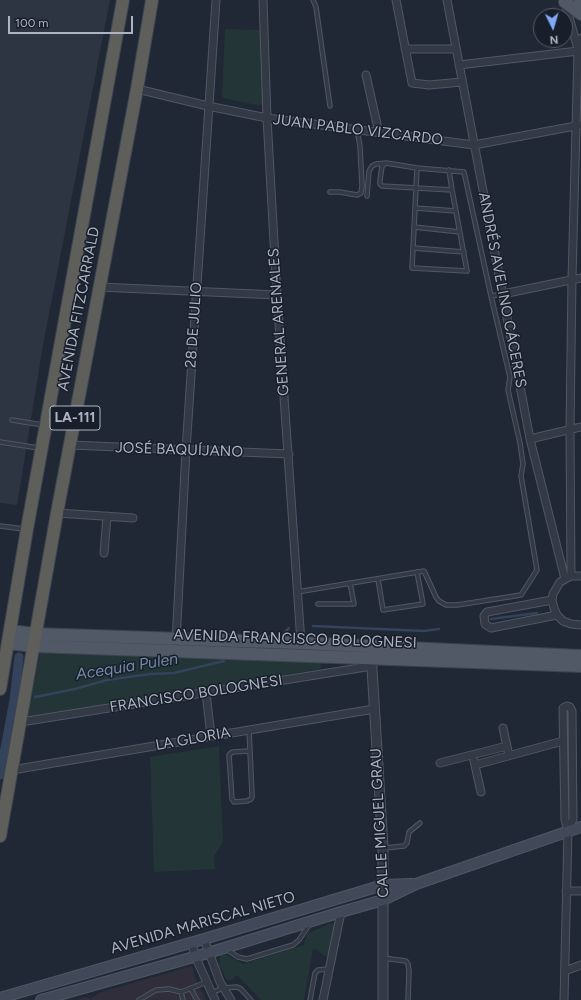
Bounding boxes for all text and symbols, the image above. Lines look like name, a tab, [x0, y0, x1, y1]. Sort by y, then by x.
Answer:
scale bar	[10, 8, 135, 34]
north arrow	[533, 8, 573, 48]
text: 100 m	[15, 16, 49, 30]
text: N	[549, 33, 559, 46]
street label: JUAN PABLO VIZCARDO	[272, 111, 444, 149]
street label: ANDRÉS AVELINO CÁCERES	[474, 191, 530, 389]
street label: AVENIDA FITZCARRALD	[54, 225, 104, 393]
street label: GENERAL ARENALES	[265, 248, 293, 396]
street label: 28 DE JULIO	[182, 281, 206, 369]
road number: LA-111	[50, 406, 100, 430]
street label: JOSÉ BAQUÍJANO	[115, 439, 243, 461]
street label: AVENIDA FRANCISCO BOLOGNESI	[173, 626, 417, 652]
water label: Acequia Pulen	[75, 649, 179, 685]
street label: FRANCISCO BOLOGNESI	[108, 671, 284, 717]
street label: LA GLORIA	[154, 724, 232, 754]
street label: CALLE MIGUEL GRAU	[367, 748, 393, 898]
street label: AVENIDA MARISCAL NIETO	[109, 888, 297, 958]

